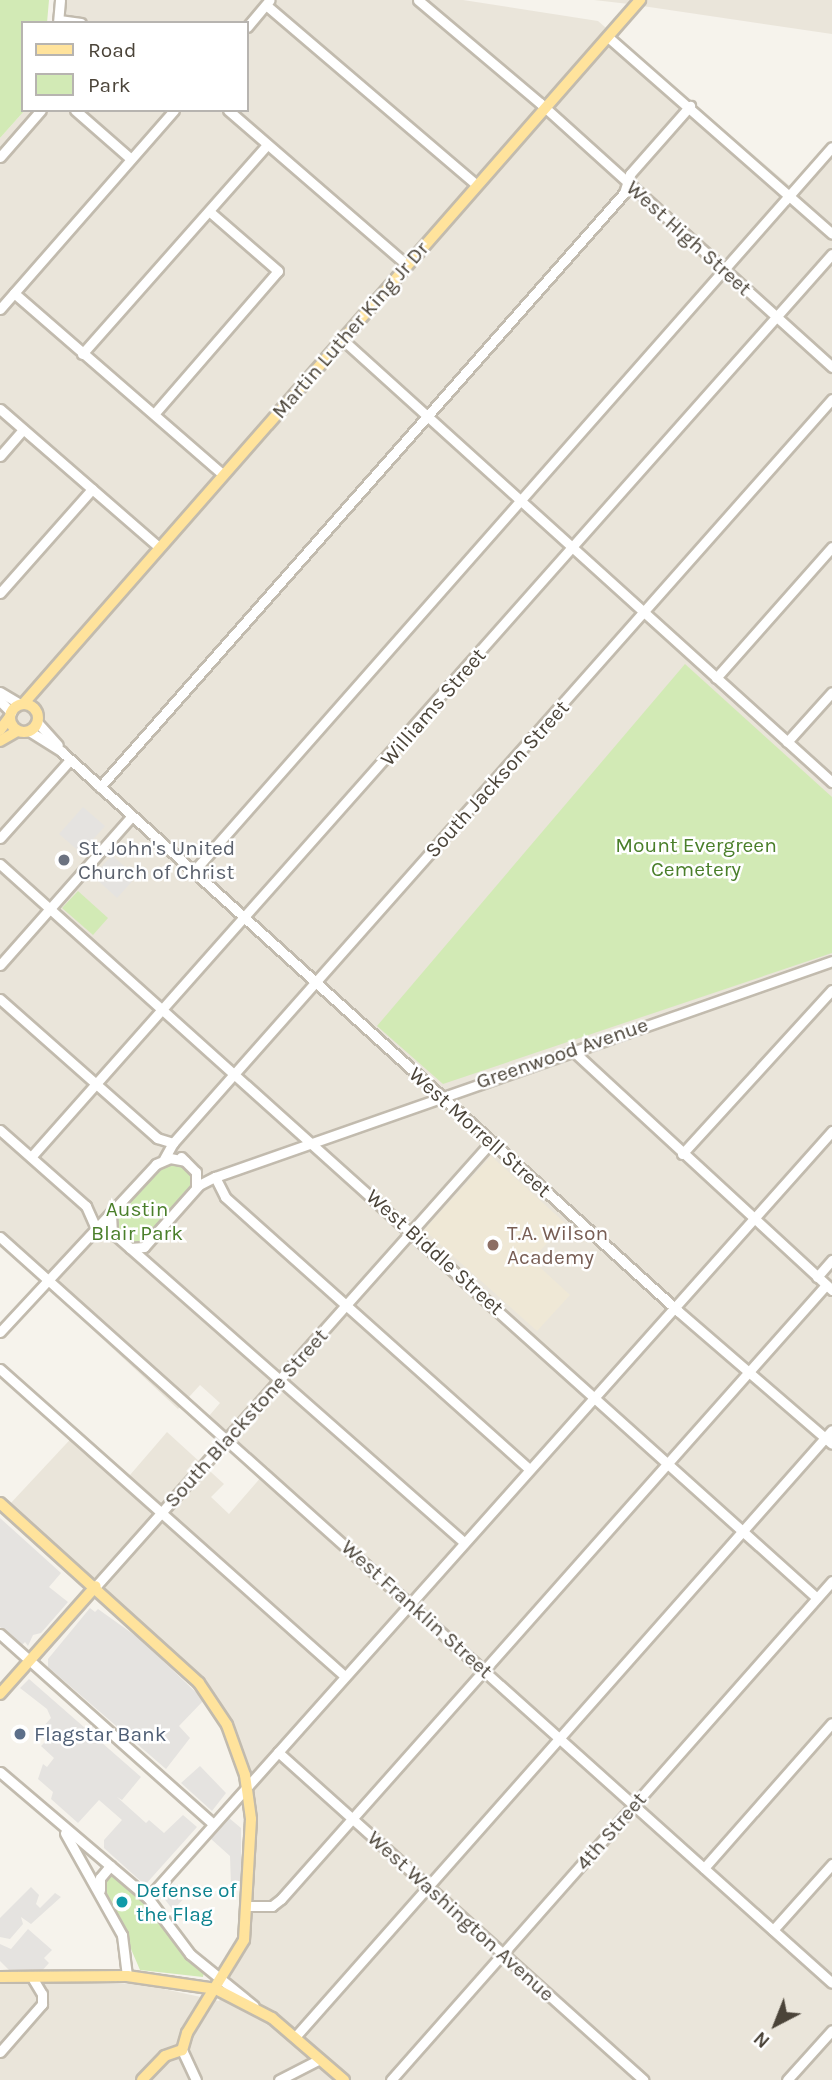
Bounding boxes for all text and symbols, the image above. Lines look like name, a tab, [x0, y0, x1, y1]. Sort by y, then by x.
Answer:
legend	[21, 21, 248, 112]
text: Road	[88, 38, 136, 62]
text: Park	[88, 73, 131, 97]
street label: West High Street	[621, 175, 757, 301]
street label: Martin Luther King Jr Dr	[266, 236, 434, 424]
street label: Williams Street	[375, 643, 491, 771]
street label: South Jackson Street	[420, 695, 574, 863]
park label: Mount Evergreen Cemetery	[615, 832, 777, 882]
place label: St. John's United Church of Christ	[78, 835, 235, 885]
marker: St. John's United Church of Christ	[56, 852, 72, 868]
street label: Greenwood Avenue	[473, 1012, 651, 1094]
street label: West Morrell Street	[404, 1062, 556, 1202]
street label: West Biddle Street	[361, 1184, 509, 1320]
park label: Austin Blair Park	[91, 1196, 183, 1246]
place label: T.A. Wilson Academy	[507, 1220, 608, 1270]
marker: T.A. Wilson Academy	[485, 1237, 501, 1253]
street label: South Blackstone Street	[159, 1323, 333, 1513]
street label: West Franklin Street	[336, 1534, 498, 1684]
place label: Flagstar Bank	[34, 1721, 166, 1747]
marker: Flagstar Bank	[12, 1726, 28, 1742]
street label: 4th Street	[570, 1787, 652, 1875]
street label: West Washington Avenue	[362, 1825, 560, 2007]
place label: Defense of the Flag	[136, 1877, 237, 1927]
marker: Defense of the Flag	[114, 1894, 130, 1910]
north arrow	[741, 1989, 811, 2059]
text: N	[750, 2027, 774, 2052]

